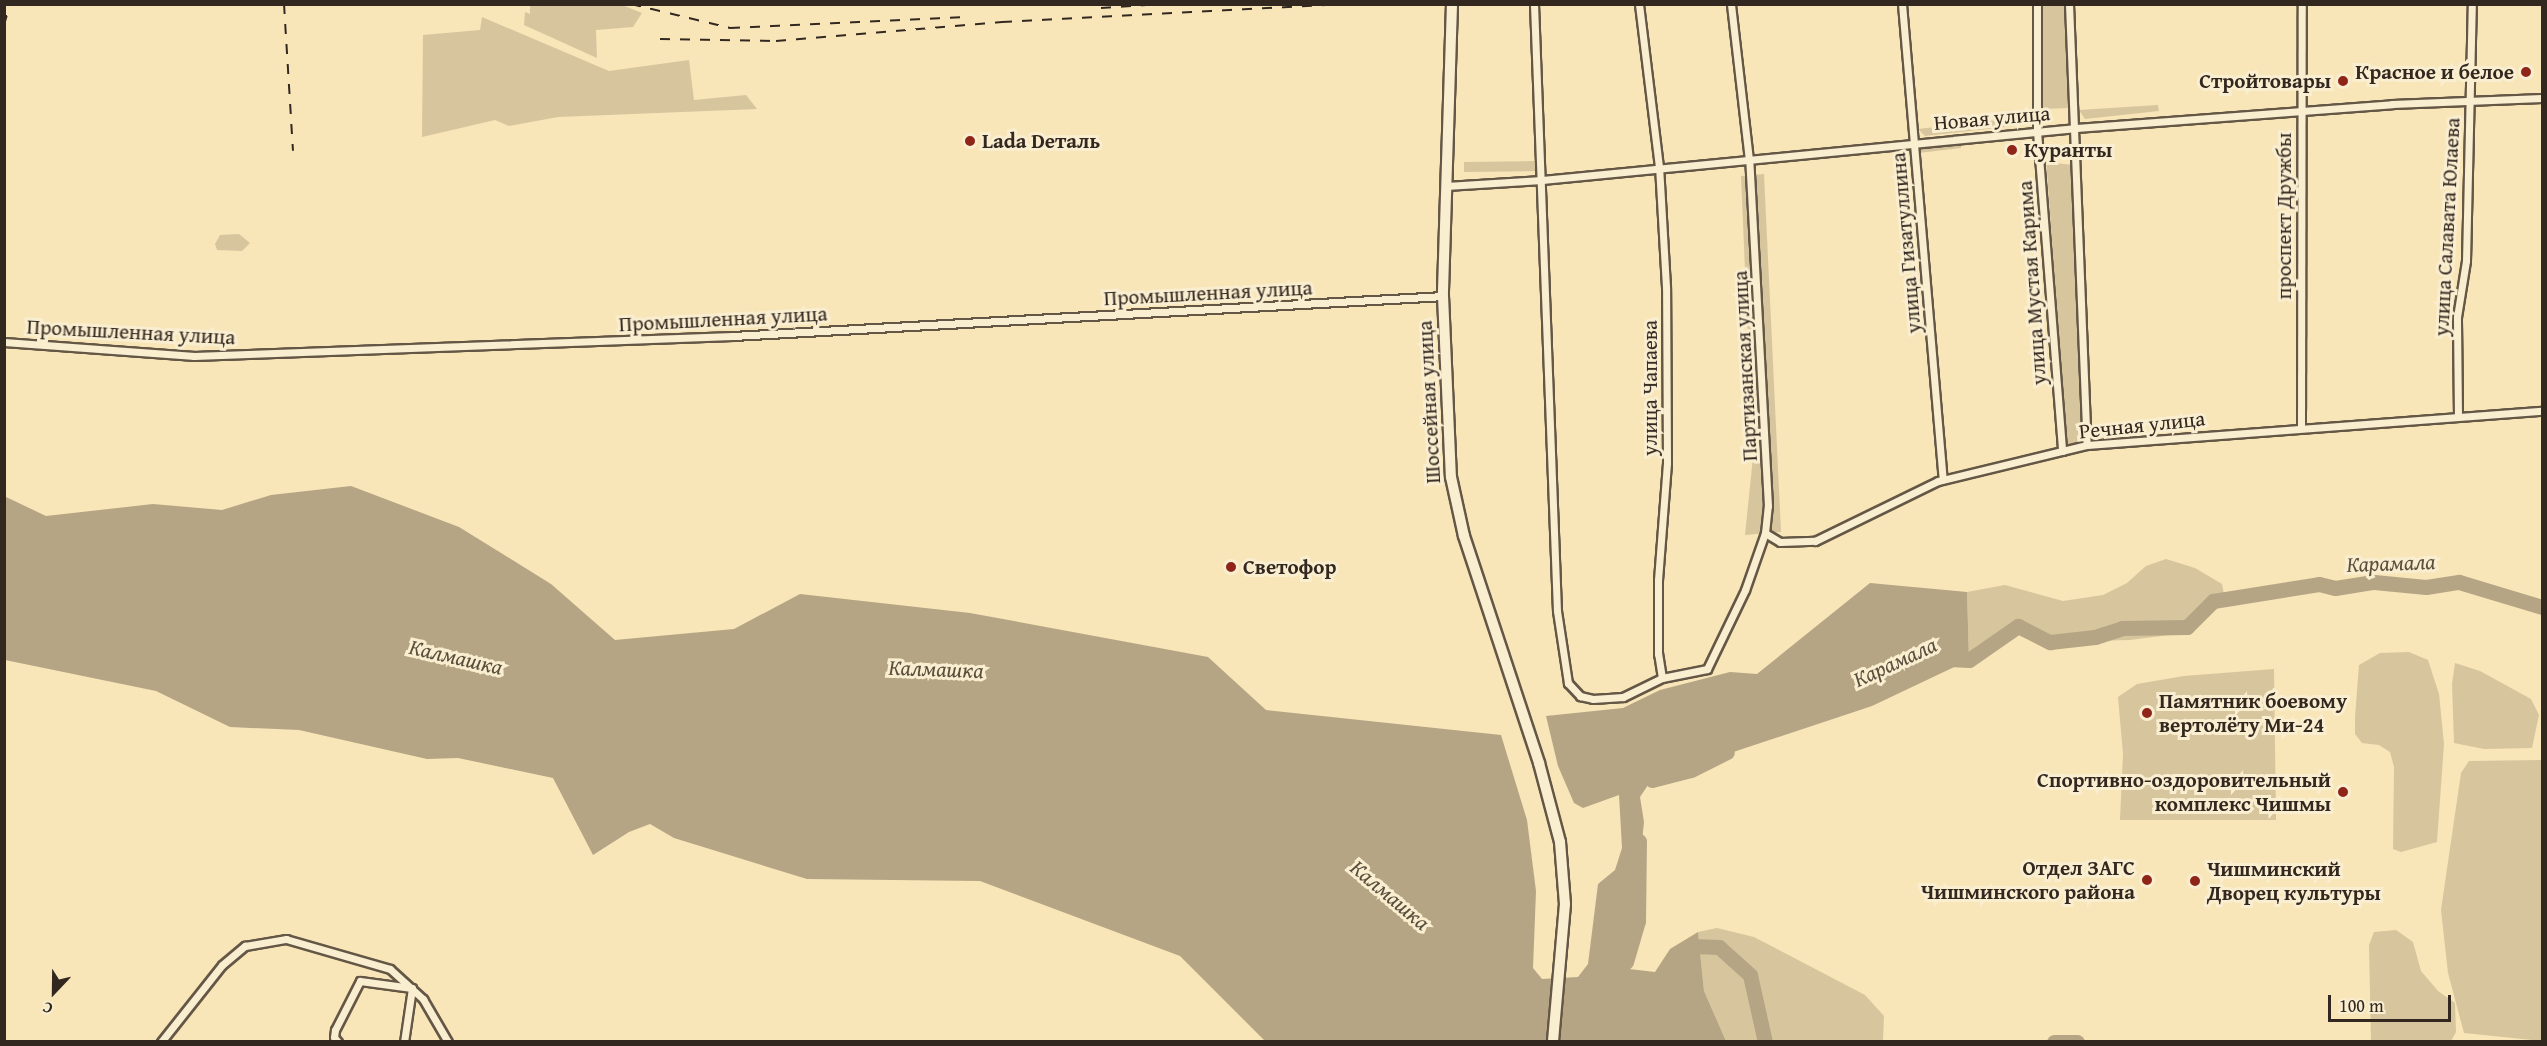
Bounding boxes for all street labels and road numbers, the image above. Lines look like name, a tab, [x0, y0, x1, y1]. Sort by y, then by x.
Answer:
street label: Новая улица	[1933, 100, 2051, 136]
street label: улица Салавата Юлаева	[2429, 117, 2465, 337]
street label: проспект Дружбы	[2271, 133, 2297, 299]
street label: улица Гизатуллина	[1886, 151, 1926, 335]
street label: улица Мустая Карима	[2012, 180, 2052, 386]
street label: Партизанская улица	[1727, 270, 1763, 462]
street label: Промышленная улица	[1103, 275, 1313, 311]
street label: Промышленная улица	[618, 301, 828, 337]
street label: Промышленная улица	[26, 314, 236, 350]
street label: Шоссейная улица	[1412, 320, 1446, 484]
street label: улица Чапаева	[1637, 320, 1663, 456]
street label: Речная улица	[2078, 406, 2206, 444]

